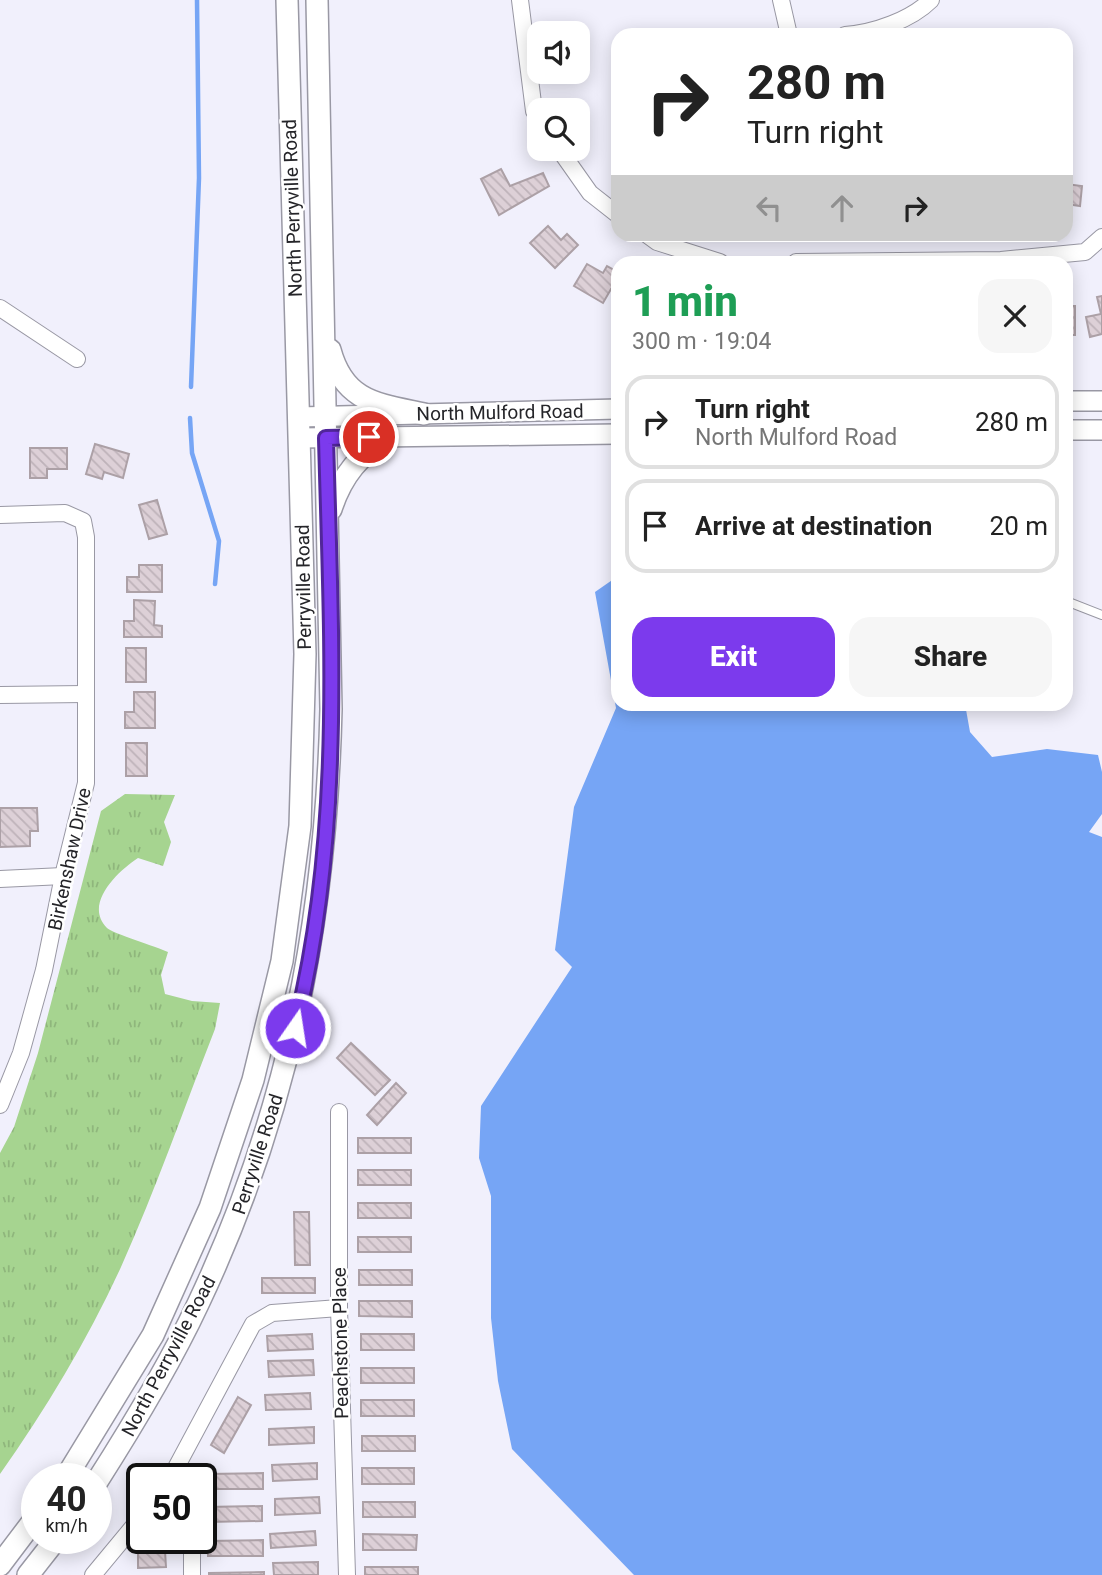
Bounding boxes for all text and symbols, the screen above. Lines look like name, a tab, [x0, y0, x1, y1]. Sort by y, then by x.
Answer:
map controls	[527, 21, 590, 161]
button: sound	[527, 21, 590, 84]
text: 280 m	[747, 54, 886, 111]
icon: right	[632, 56, 723, 147]
button: search	[527, 98, 590, 161]
text: Turn right	[747, 113, 883, 151]
street label: North Perryville Road	[278, 119, 307, 297]
icon: left	[750, 189, 788, 227]
icon: ahead	[823, 189, 861, 227]
icon: right	[896, 189, 934, 227]
text: 1 min	[632, 277, 738, 326]
button: close	[978, 279, 1052, 353]
text: 300 m · 19:04	[632, 328, 771, 355]
text: Turn right	[695, 394, 810, 424]
street label: North Mulford Road	[416, 400, 584, 425]
icon: right	[636, 403, 674, 441]
pin	[339, 407, 399, 467]
text: 280 m	[975, 407, 1048, 437]
icon: arrive	[350, 418, 388, 456]
text: North Mulford Road	[695, 424, 897, 451]
icon: arrive	[636, 507, 674, 545]
text: Arrive at destination	[695, 511, 932, 541]
text: 20 m	[990, 511, 1048, 541]
street label: Perryville Road	[291, 524, 316, 650]
button: Exit	[632, 617, 835, 697]
button: Share	[849, 617, 1052, 697]
street label: Birkenshaw Drive	[43, 786, 96, 933]
position arrow	[258, 991, 332, 1065]
street label: Perryville Road	[227, 1091, 288, 1217]
street label: Peachstone Place	[328, 1267, 353, 1419]
street label: North Perryville Road	[116, 1272, 220, 1440]
speed limit sign: 50	[126, 1463, 217, 1554]
text: 40	[46, 1479, 87, 1520]
text: km/h	[45, 1515, 88, 1536]

